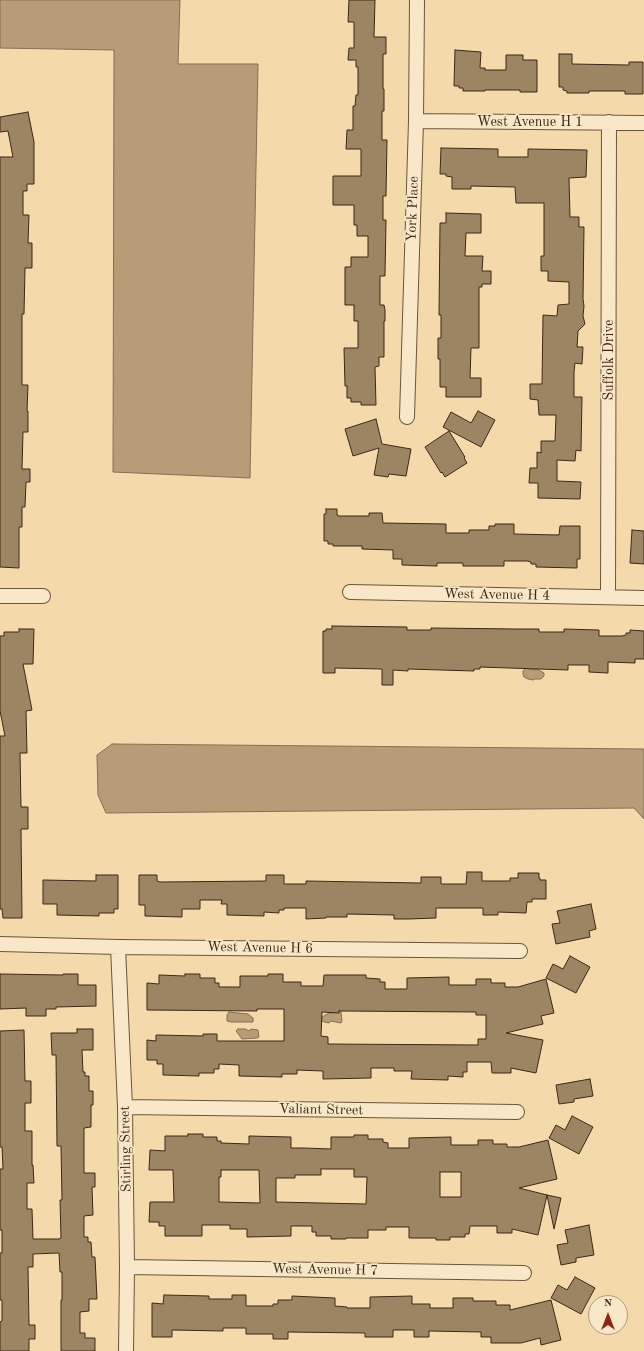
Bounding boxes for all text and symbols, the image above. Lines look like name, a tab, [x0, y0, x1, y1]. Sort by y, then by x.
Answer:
street label: West Avenue H 1	[477, 114, 583, 130]
street label: York Place	[403, 176, 423, 242]
street label: Suffolk Drive	[601, 320, 617, 400]
street label: West Avenue H 4	[444, 586, 550, 604]
street label: West Avenue H 6	[207, 939, 313, 957]
street label: Valiant Street	[279, 1101, 363, 1119]
street label: Stirling Street	[117, 1105, 135, 1193]
street label: West Avenue H 7	[272, 1261, 378, 1279]
north arrow	[588, 1295, 628, 1335]
text: N	[604, 1298, 612, 1309]

